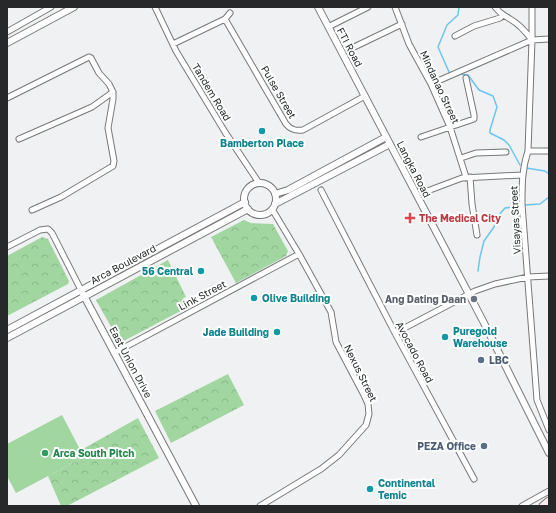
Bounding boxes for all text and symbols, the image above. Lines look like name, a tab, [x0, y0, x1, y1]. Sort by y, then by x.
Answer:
street label: FTI Road	[335, 25, 365, 69]
street label: Mindanao Street	[418, 49, 462, 125]
street label: Tandem Road	[190, 61, 234, 123]
street label: Pulse Street	[259, 63, 299, 121]
marker: Bamberton Place	[257, 126, 267, 136]
place label: Bamberton Place	[220, 137, 304, 149]
street label: Langka Road	[395, 139, 433, 199]
street label: Visayas Street	[507, 185, 523, 255]
marker: The Medical City	[404, 212, 416, 224]
place label: The Medical City	[419, 212, 501, 224]
street label: Arca Boulevard	[88, 242, 158, 286]
place label: 56 Central	[142, 265, 194, 277]
marker: 56 Central	[196, 266, 206, 276]
street label: Link Street	[176, 277, 228, 313]
place label: Olive Building	[262, 292, 330, 304]
marker: Olive Building	[249, 293, 259, 303]
place label: Ang Dating Daan	[385, 293, 466, 305]
marker: Ang Dating Daan	[469, 294, 479, 304]
street label: Avocado Road	[394, 319, 436, 385]
street label: East Union Drive	[107, 324, 155, 400]
place label: Puregold Warehouse	[453, 325, 508, 349]
place label: Jade Building	[203, 326, 269, 338]
marker: Jade Building	[272, 327, 282, 337]
marker: Puregold Warehouse	[440, 332, 450, 342]
street label: Nexus Street	[342, 342, 380, 404]
place label: LBC	[489, 354, 509, 366]
marker: LBC	[476, 355, 486, 365]
place label: PEZA Office	[417, 440, 476, 452]
marker: PEZA Office	[479, 441, 489, 451]
place label: Arca South Pitch	[53, 447, 134, 459]
marker: Arca South Pitch	[40, 448, 50, 458]
place label: Continental Temic	[378, 477, 436, 501]
marker: Continental Temic	[365, 484, 375, 494]

